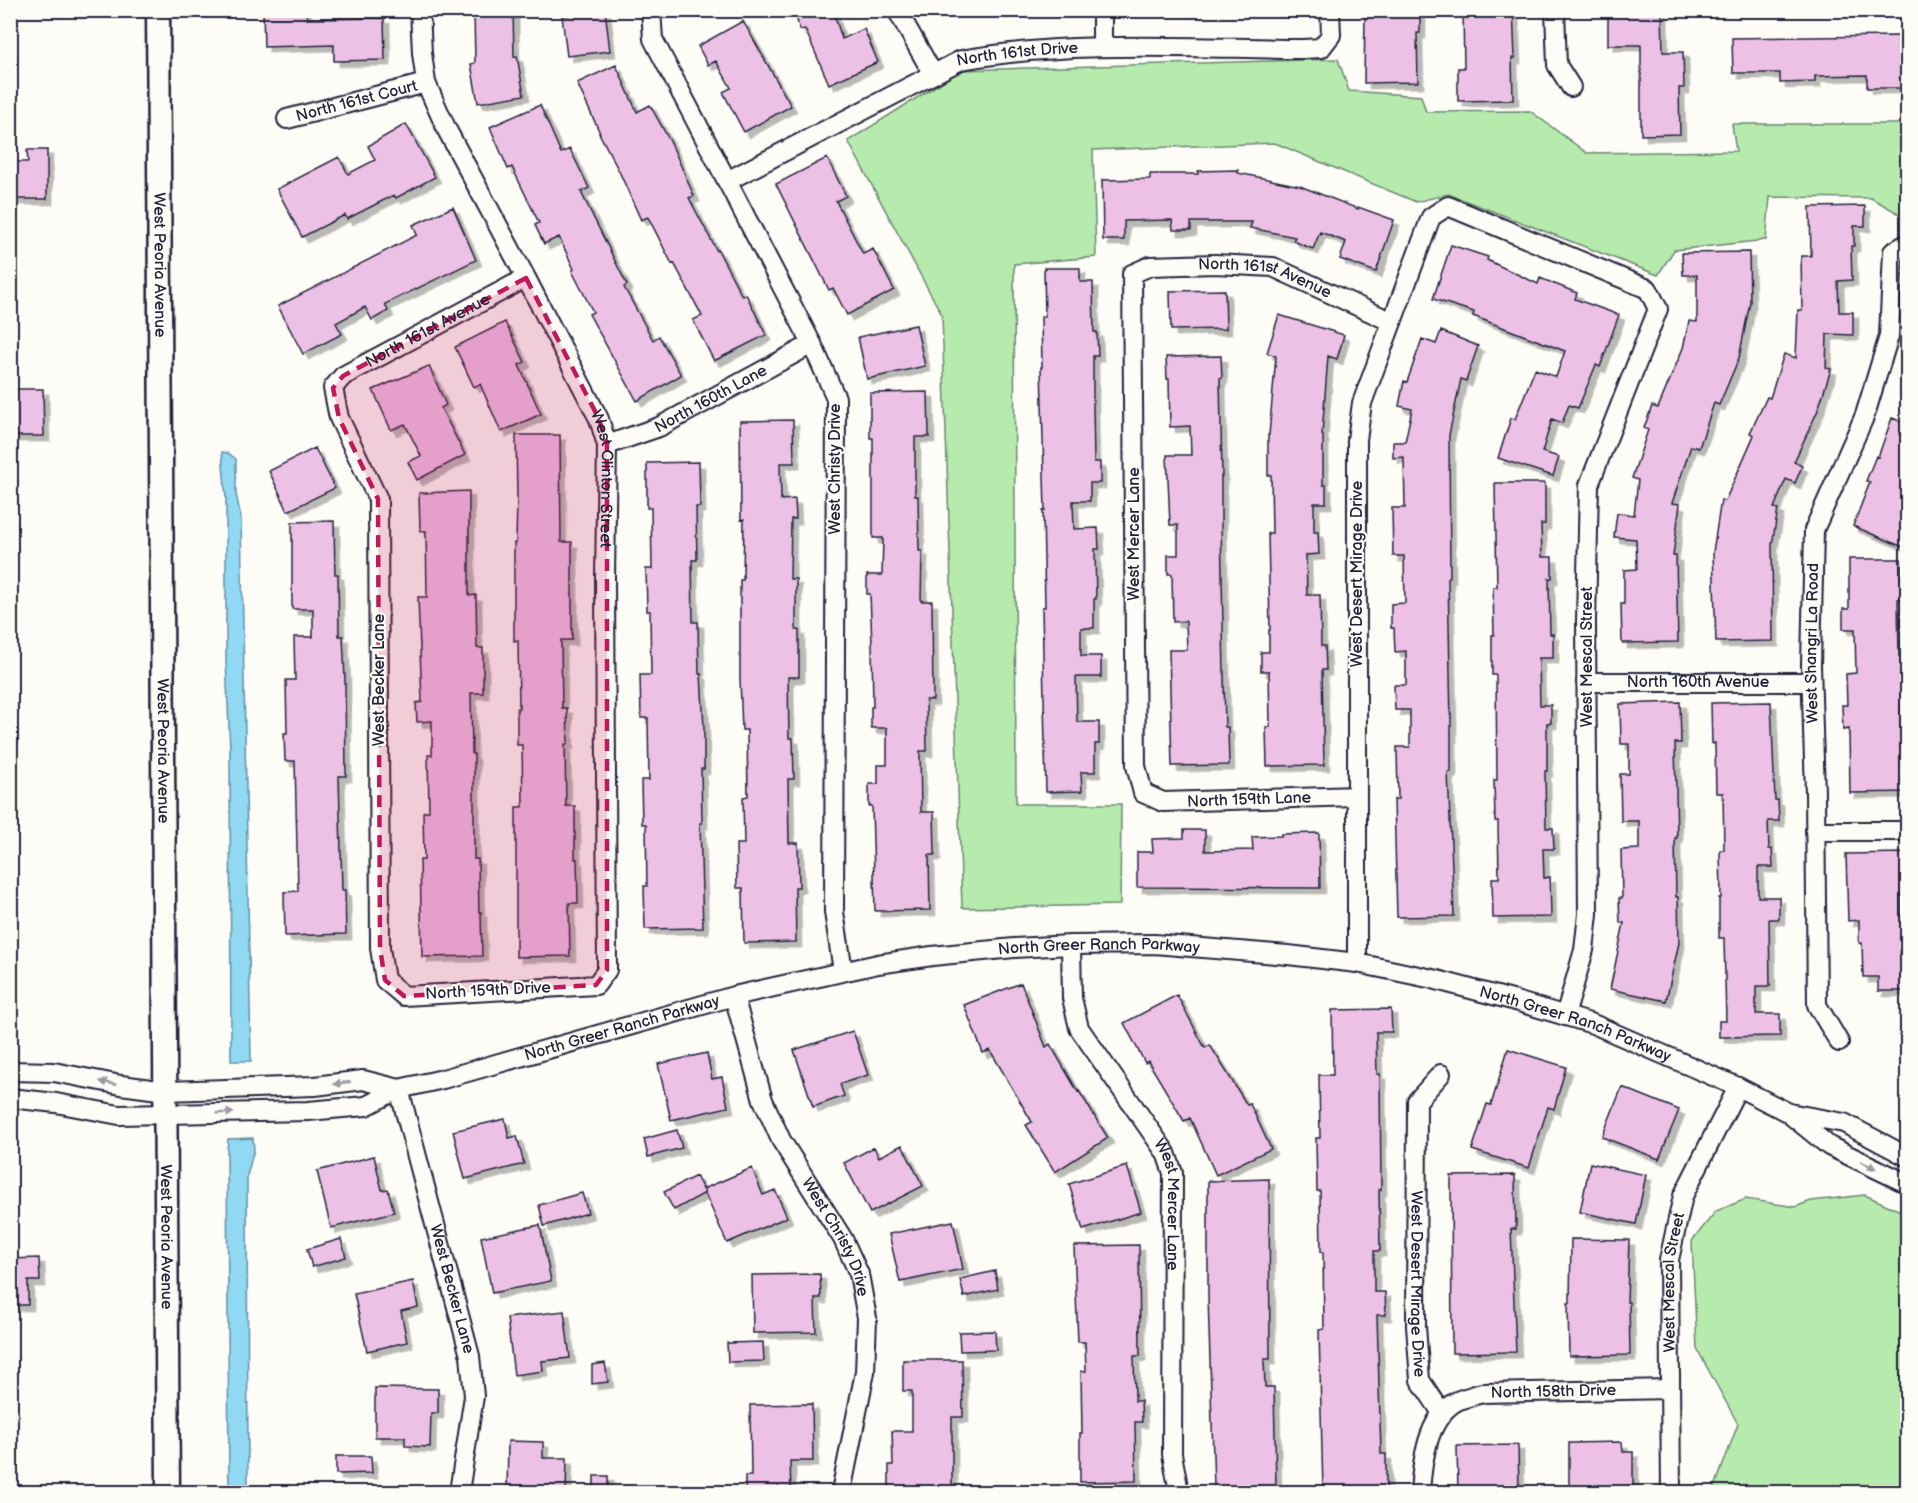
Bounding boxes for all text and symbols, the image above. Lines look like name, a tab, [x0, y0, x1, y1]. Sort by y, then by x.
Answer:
street label: North 161st Drive	[955, 38, 1079, 70]
street label: North 161st Court	[294, 76, 420, 126]
street label: West Peoria Avenue	[150, 192, 170, 338]
street label: North 161st Avenue	[1198, 254, 1335, 302]
street label: North 161st Avenue	[362, 289, 494, 372]
street label: North 160th Lane	[651, 360, 771, 437]
street label: West Christy Drive	[826, 403, 845, 535]
street label: West Clinton Street	[587, 407, 616, 548]
street label: West Mercer Lane	[1125, 467, 1144, 601]
street label: West Desert Mirage Drive	[1348, 480, 1367, 667]
street label: West Shangri La Road	[1801, 563, 1823, 724]
street label: West Mescal Street	[1578, 587, 1597, 727]
street label: West Becker Lane	[370, 613, 389, 746]
street label: North 160th Avenue	[1627, 673, 1770, 692]
street label: West Peoria Avenue	[153, 678, 173, 824]
street label: North 159th Lane	[1187, 788, 1312, 812]
street label: North Greer Ranch Parkway	[997, 934, 1201, 959]
street label: North 159th Drive	[425, 978, 552, 1004]
street label: North Greer Ranch Parkway	[1477, 982, 1675, 1067]
street label: North Greer Ranch Parkway	[522, 991, 722, 1065]
one-way arrow	[99, 1077, 117, 1087]
one-way arrow	[332, 1078, 351, 1087]
one-way arrow	[215, 1108, 234, 1117]
street label: West Mercer Lane	[1150, 1135, 1183, 1271]
one-way arrow	[1860, 1160, 1877, 1169]
street label: West Peoria Avenue	[156, 1164, 176, 1310]
street label: West Christy Drive	[798, 1174, 872, 1298]
street label: West Desert Mirage Drive	[1407, 1190, 1429, 1378]
street label: West Mescal Street	[1659, 1211, 1689, 1352]
street label: West Becker Lane	[426, 1222, 479, 1356]
street label: North 158th Drive	[1490, 1381, 1617, 1402]

